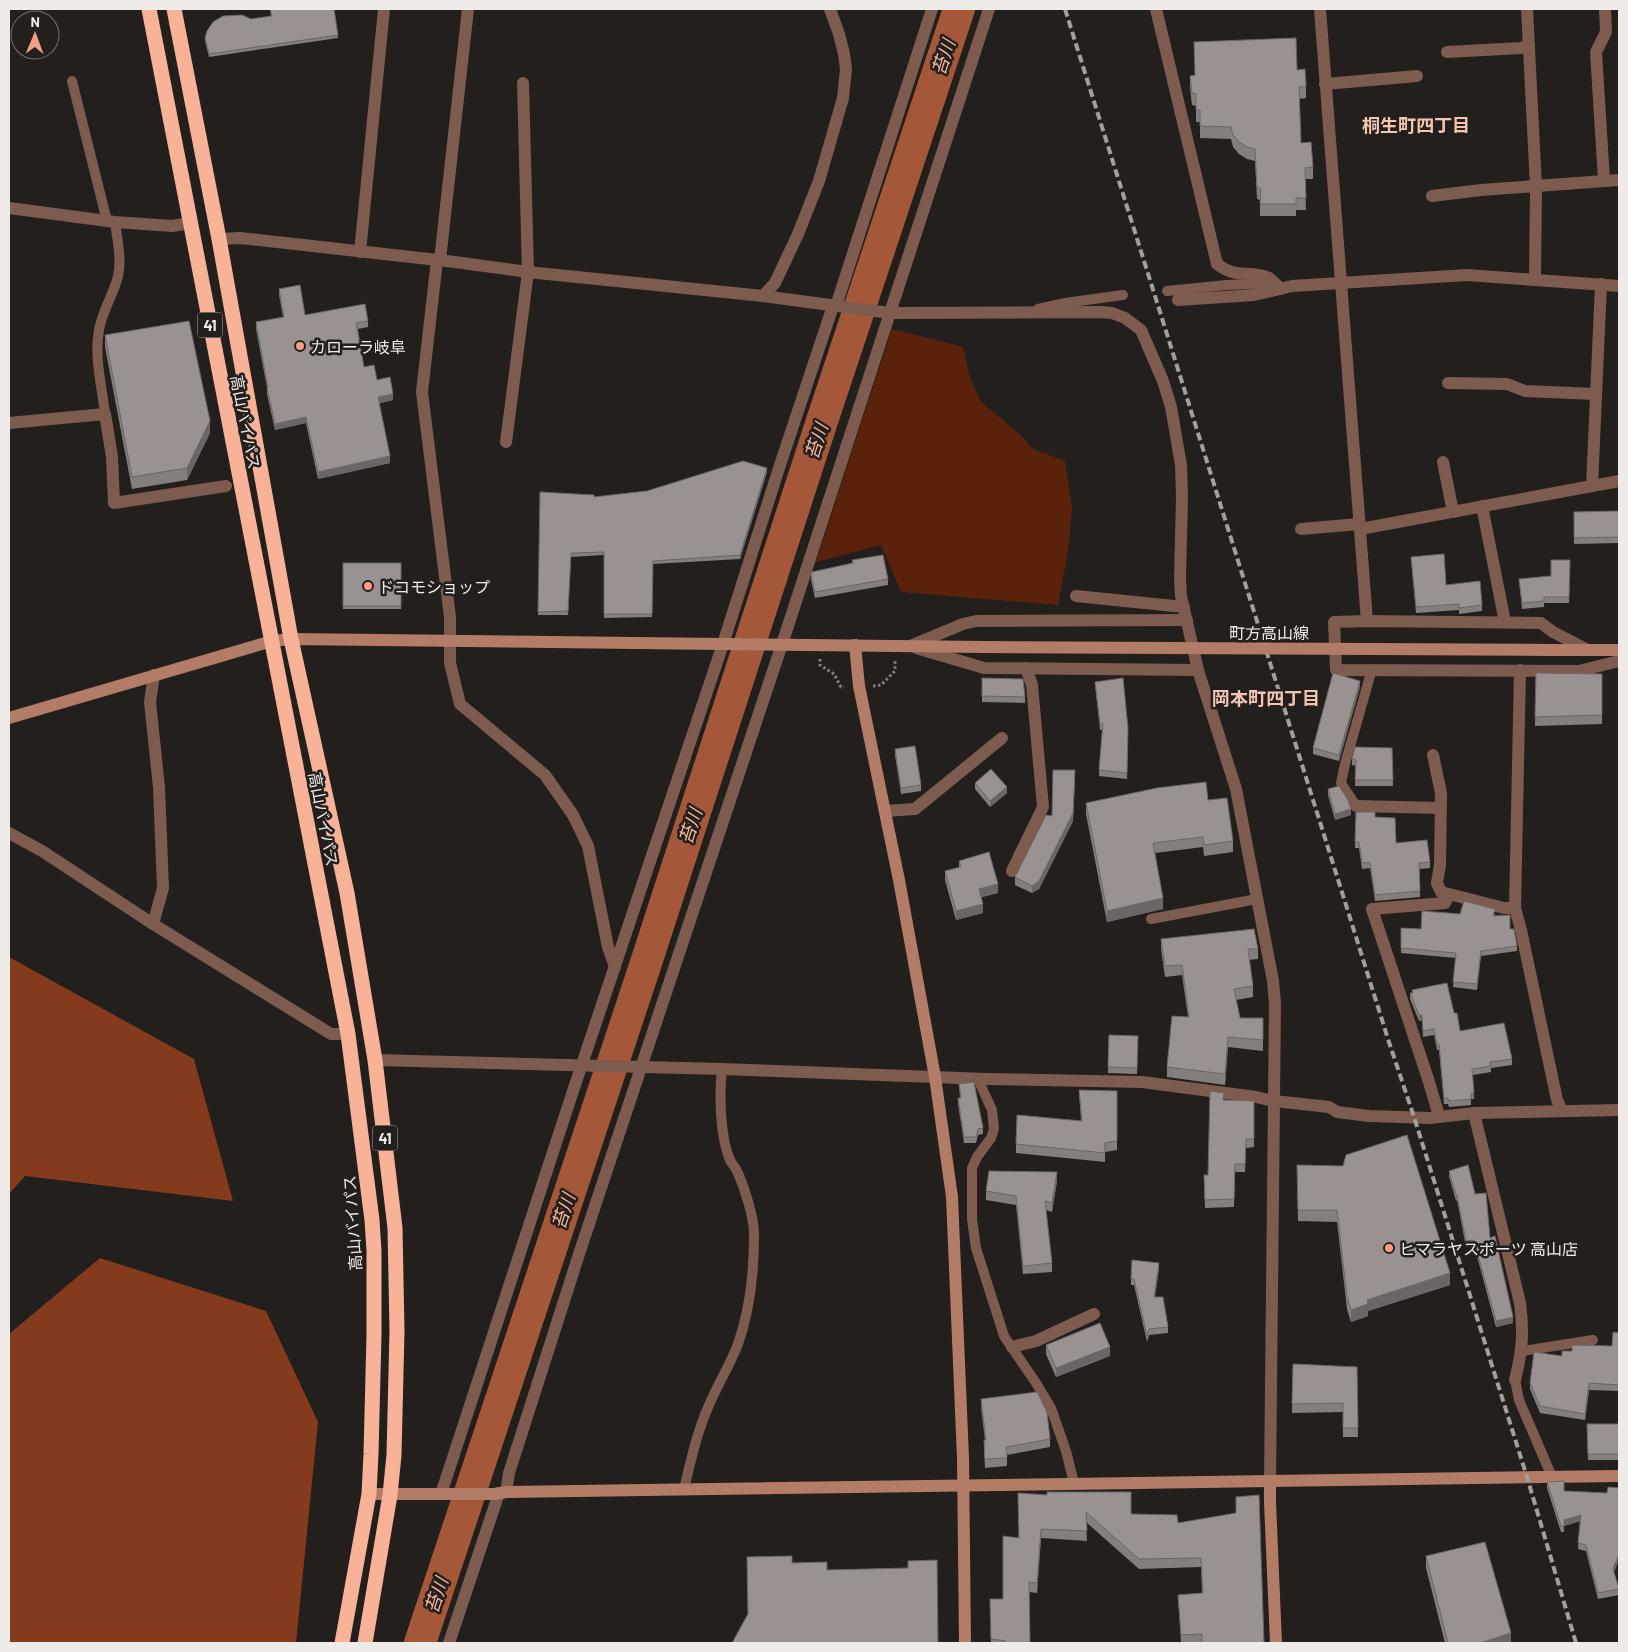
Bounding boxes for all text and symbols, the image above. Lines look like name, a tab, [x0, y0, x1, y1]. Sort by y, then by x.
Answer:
north arrow	[10, 10, 60, 60]
text: N	[30, 13, 40, 30]
water label: 苔川	[927, 35, 960, 78]
district label: 桐生町四丁目	[1362, 114, 1470, 136]
road number: 41	[198, 312, 222, 338]
place label: カローラ岐阜	[310, 337, 406, 356]
marker: カローラ岐阜	[294, 340, 306, 352]
street label: 高山バイパス	[228, 373, 264, 471]
water label: 苔川	[800, 419, 833, 462]
place label: ドコモショップ	[378, 577, 490, 596]
marker: ドコモショップ	[362, 580, 374, 592]
street label: 町方高山線	[1229, 623, 1309, 642]
district label: 岡本町四丁目	[1212, 687, 1320, 709]
street label: 高山バイパス	[306, 770, 342, 868]
water label: 苔川	[674, 804, 707, 847]
road number: 41	[372, 1126, 398, 1150]
street label: 高山バイパス	[339, 1175, 365, 1271]
water label: 苔川	[547, 1189, 580, 1232]
place label: ヒマラヤスポーツ 高山店	[1399, 1239, 1578, 1258]
marker: ヒマラヤスポーツ 高山店	[1383, 1242, 1395, 1254]
water label: 苔川	[420, 1573, 453, 1616]

